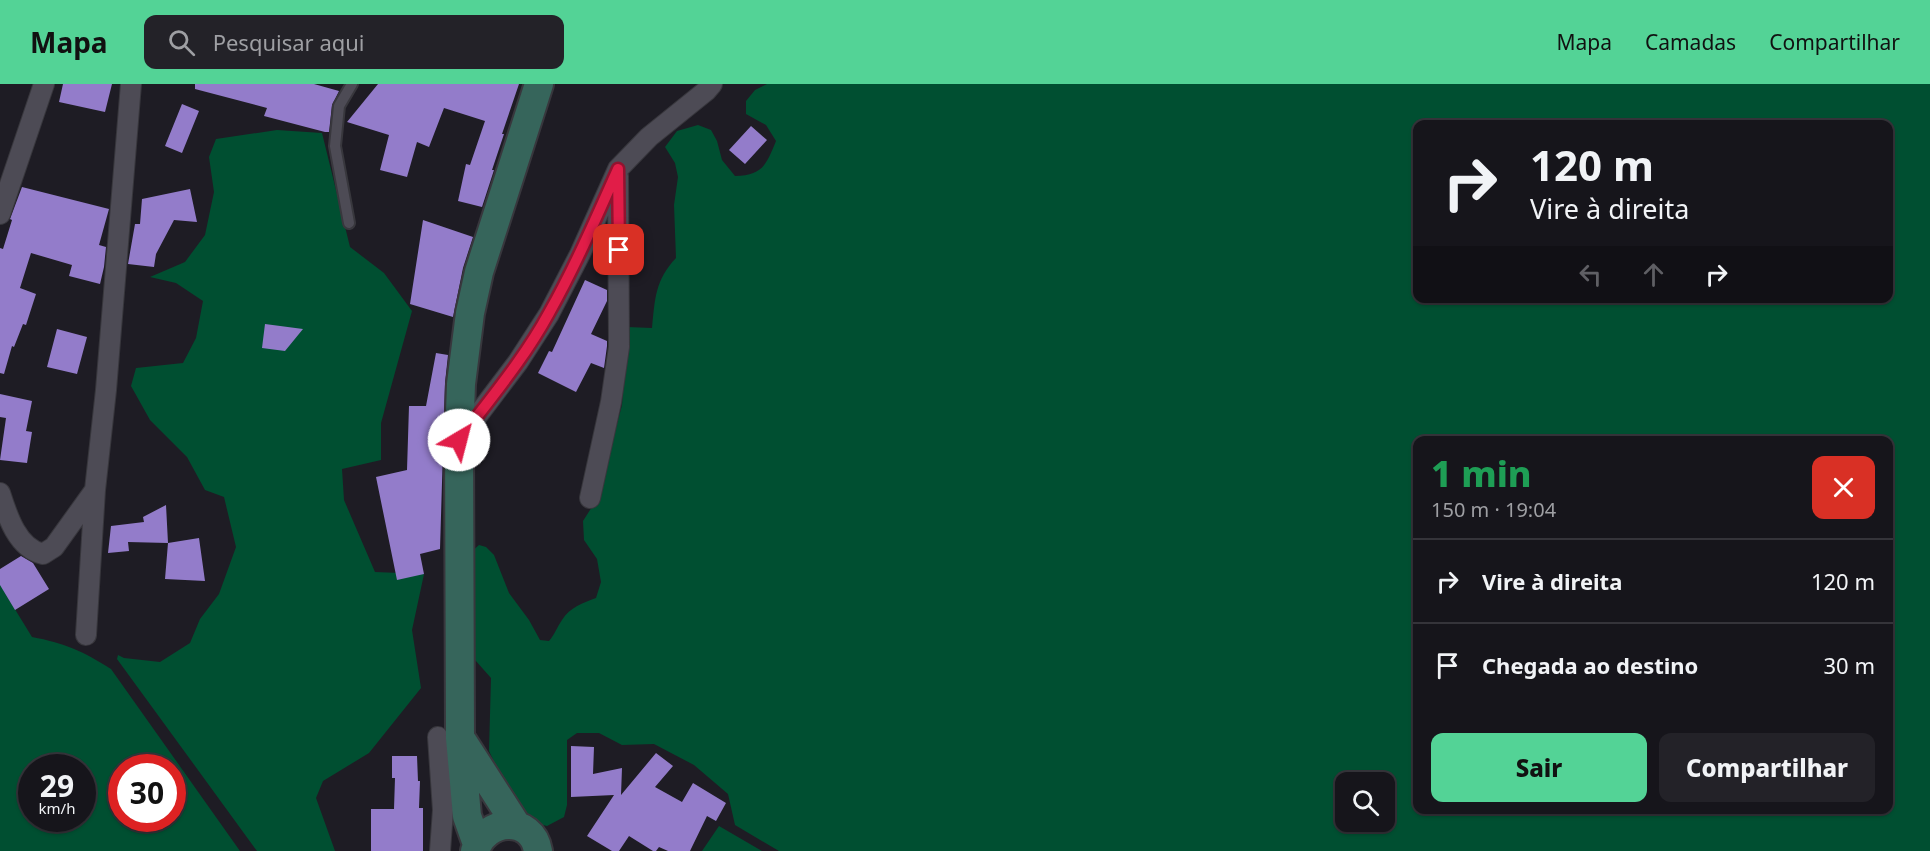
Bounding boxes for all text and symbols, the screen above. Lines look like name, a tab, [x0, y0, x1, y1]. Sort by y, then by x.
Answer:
search box	[144, 15, 564, 69]
text: Mapa	[30, 23, 108, 61]
icon: search	[165, 26, 198, 59]
text: Pesquisar aqui	[213, 27, 365, 57]
text: Mapa	[1556, 28, 1612, 56]
text: Camadas	[1645, 28, 1736, 56]
text: Compartilhar	[1769, 28, 1900, 56]
text: 120 m	[1530, 136, 1654, 193]
icon: right	[1431, 144, 1509, 222]
text: Vire à direita	[1530, 190, 1689, 227]
pin	[593, 224, 644, 275]
icon: arrive	[602, 233, 635, 266]
icon: left	[1574, 258, 1607, 291]
icon: ahead	[1637, 258, 1670, 291]
icon: right	[1700, 258, 1733, 291]
position arrow	[427, 408, 491, 472]
text: 1 min	[1431, 449, 1532, 498]
button: close	[1812, 456, 1875, 519]
text: 150 m · 19:04	[1431, 496, 1556, 523]
icon: right	[1431, 565, 1464, 598]
text: Vire à direita	[1482, 566, 1622, 596]
text: 120 m	[1811, 566, 1875, 596]
icon: arrive	[1431, 649, 1464, 682]
text: Chegada ao destino	[1482, 650, 1698, 680]
text: 30 m	[1824, 650, 1875, 680]
button: Sair	[1431, 733, 1647, 802]
button: Compartilhar	[1659, 733, 1875, 802]
speed limit sign: 30	[108, 754, 186, 832]
text: 29	[40, 765, 74, 806]
map controls	[1335, 772, 1395, 832]
button: search	[1335, 772, 1395, 832]
text: km/h	[39, 798, 75, 818]

